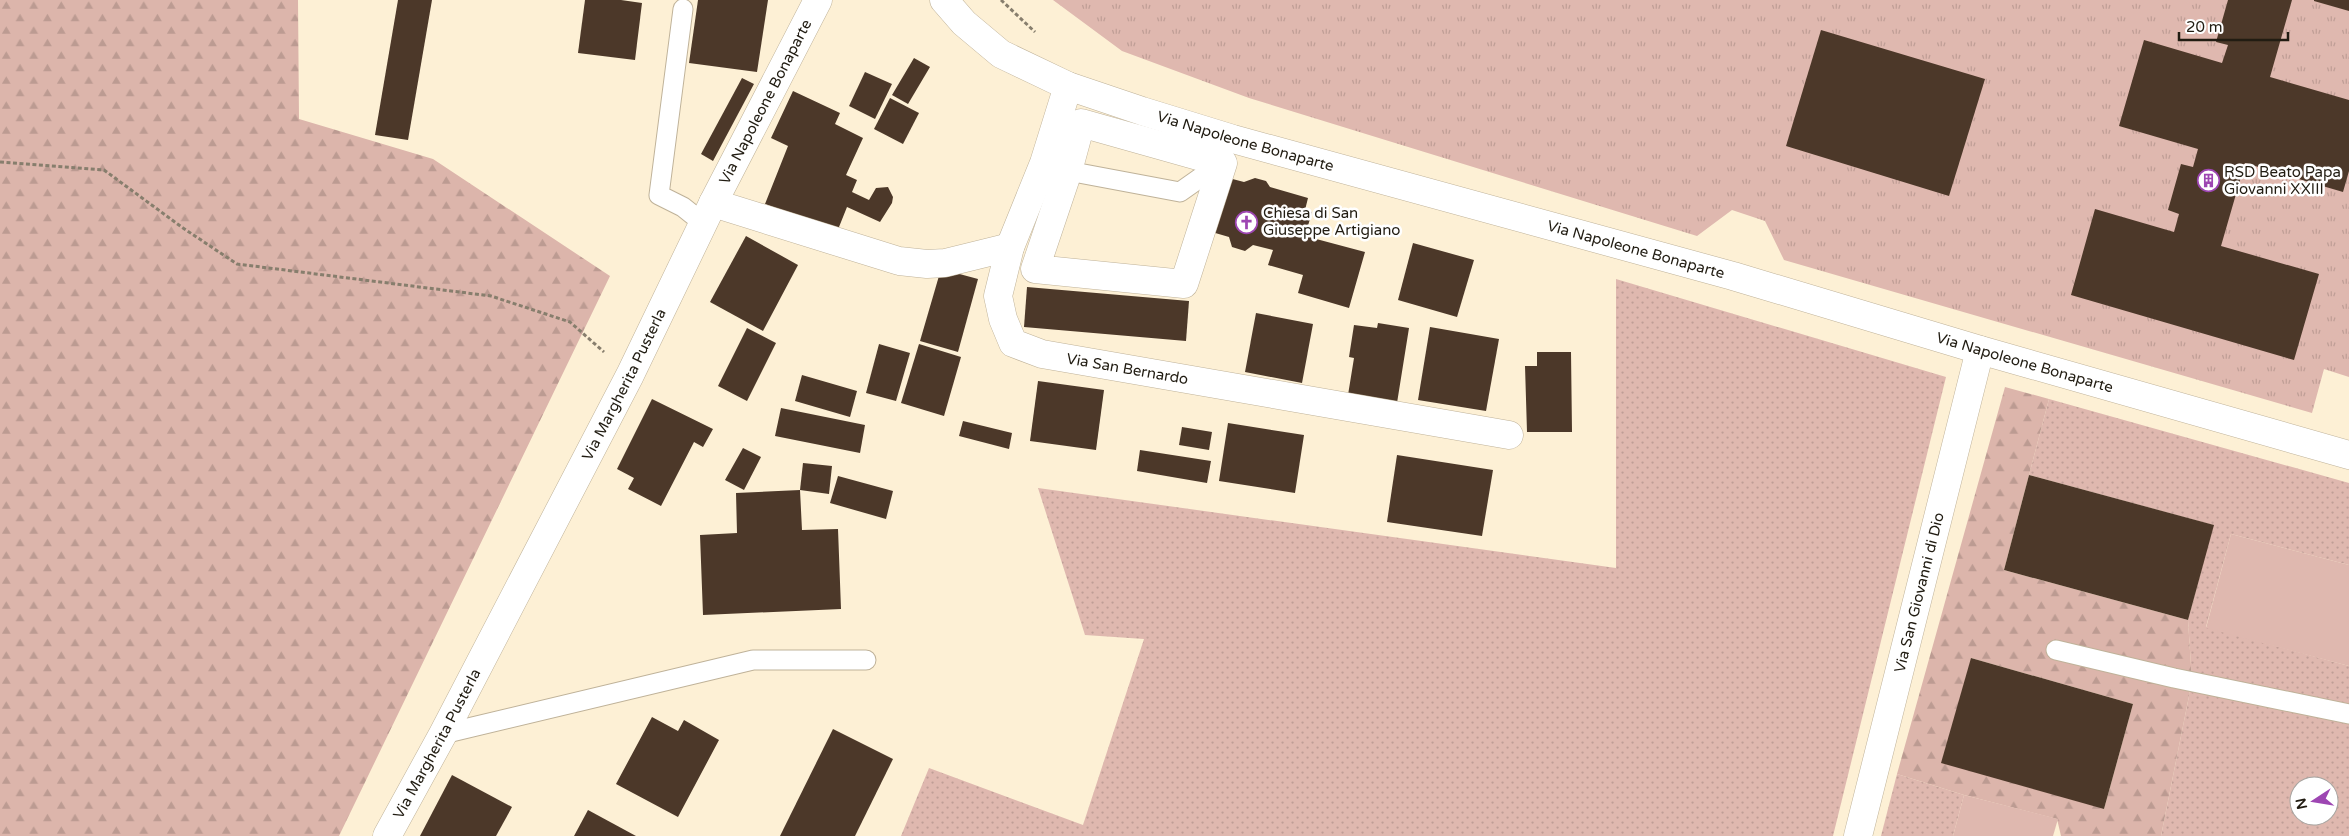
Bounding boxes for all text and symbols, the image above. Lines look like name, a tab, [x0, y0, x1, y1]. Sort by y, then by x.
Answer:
scale bar	[2179, 10, 2288, 42]
street label: Via Napoleone Bonaparte	[715, 16, 815, 187]
text: 20 m	[2186, 18, 2223, 36]
street label: Via Napoleone Bonaparte	[1155, 107, 1336, 175]
place label: RSD Beato Papa Giovanni XXIII	[2224, 163, 2341, 198]
building icon: RSD Beato Papa Giovanni XXIII	[2196, 169, 2220, 193]
place label: Chiesa di San Giuseppe Artigiano	[1263, 204, 1400, 239]
church icon: Chiesa di San Giuseppe Artigiano	[1235, 210, 1259, 234]
street label: Via Napoleone Bonaparte	[1545, 216, 1727, 282]
street label: Via Margherita Pusterla	[578, 306, 670, 463]
street label: Via Napoleone Bonaparte	[1934, 328, 2115, 396]
street label: Via San Bernardo	[1065, 349, 1190, 388]
street label: Via San Giovanni di Dio	[1890, 511, 1948, 675]
street label: Via Margherita Pusterla	[389, 665, 485, 822]
north arrow	[2289, 776, 2339, 826]
text: N	[2292, 796, 2311, 811]

